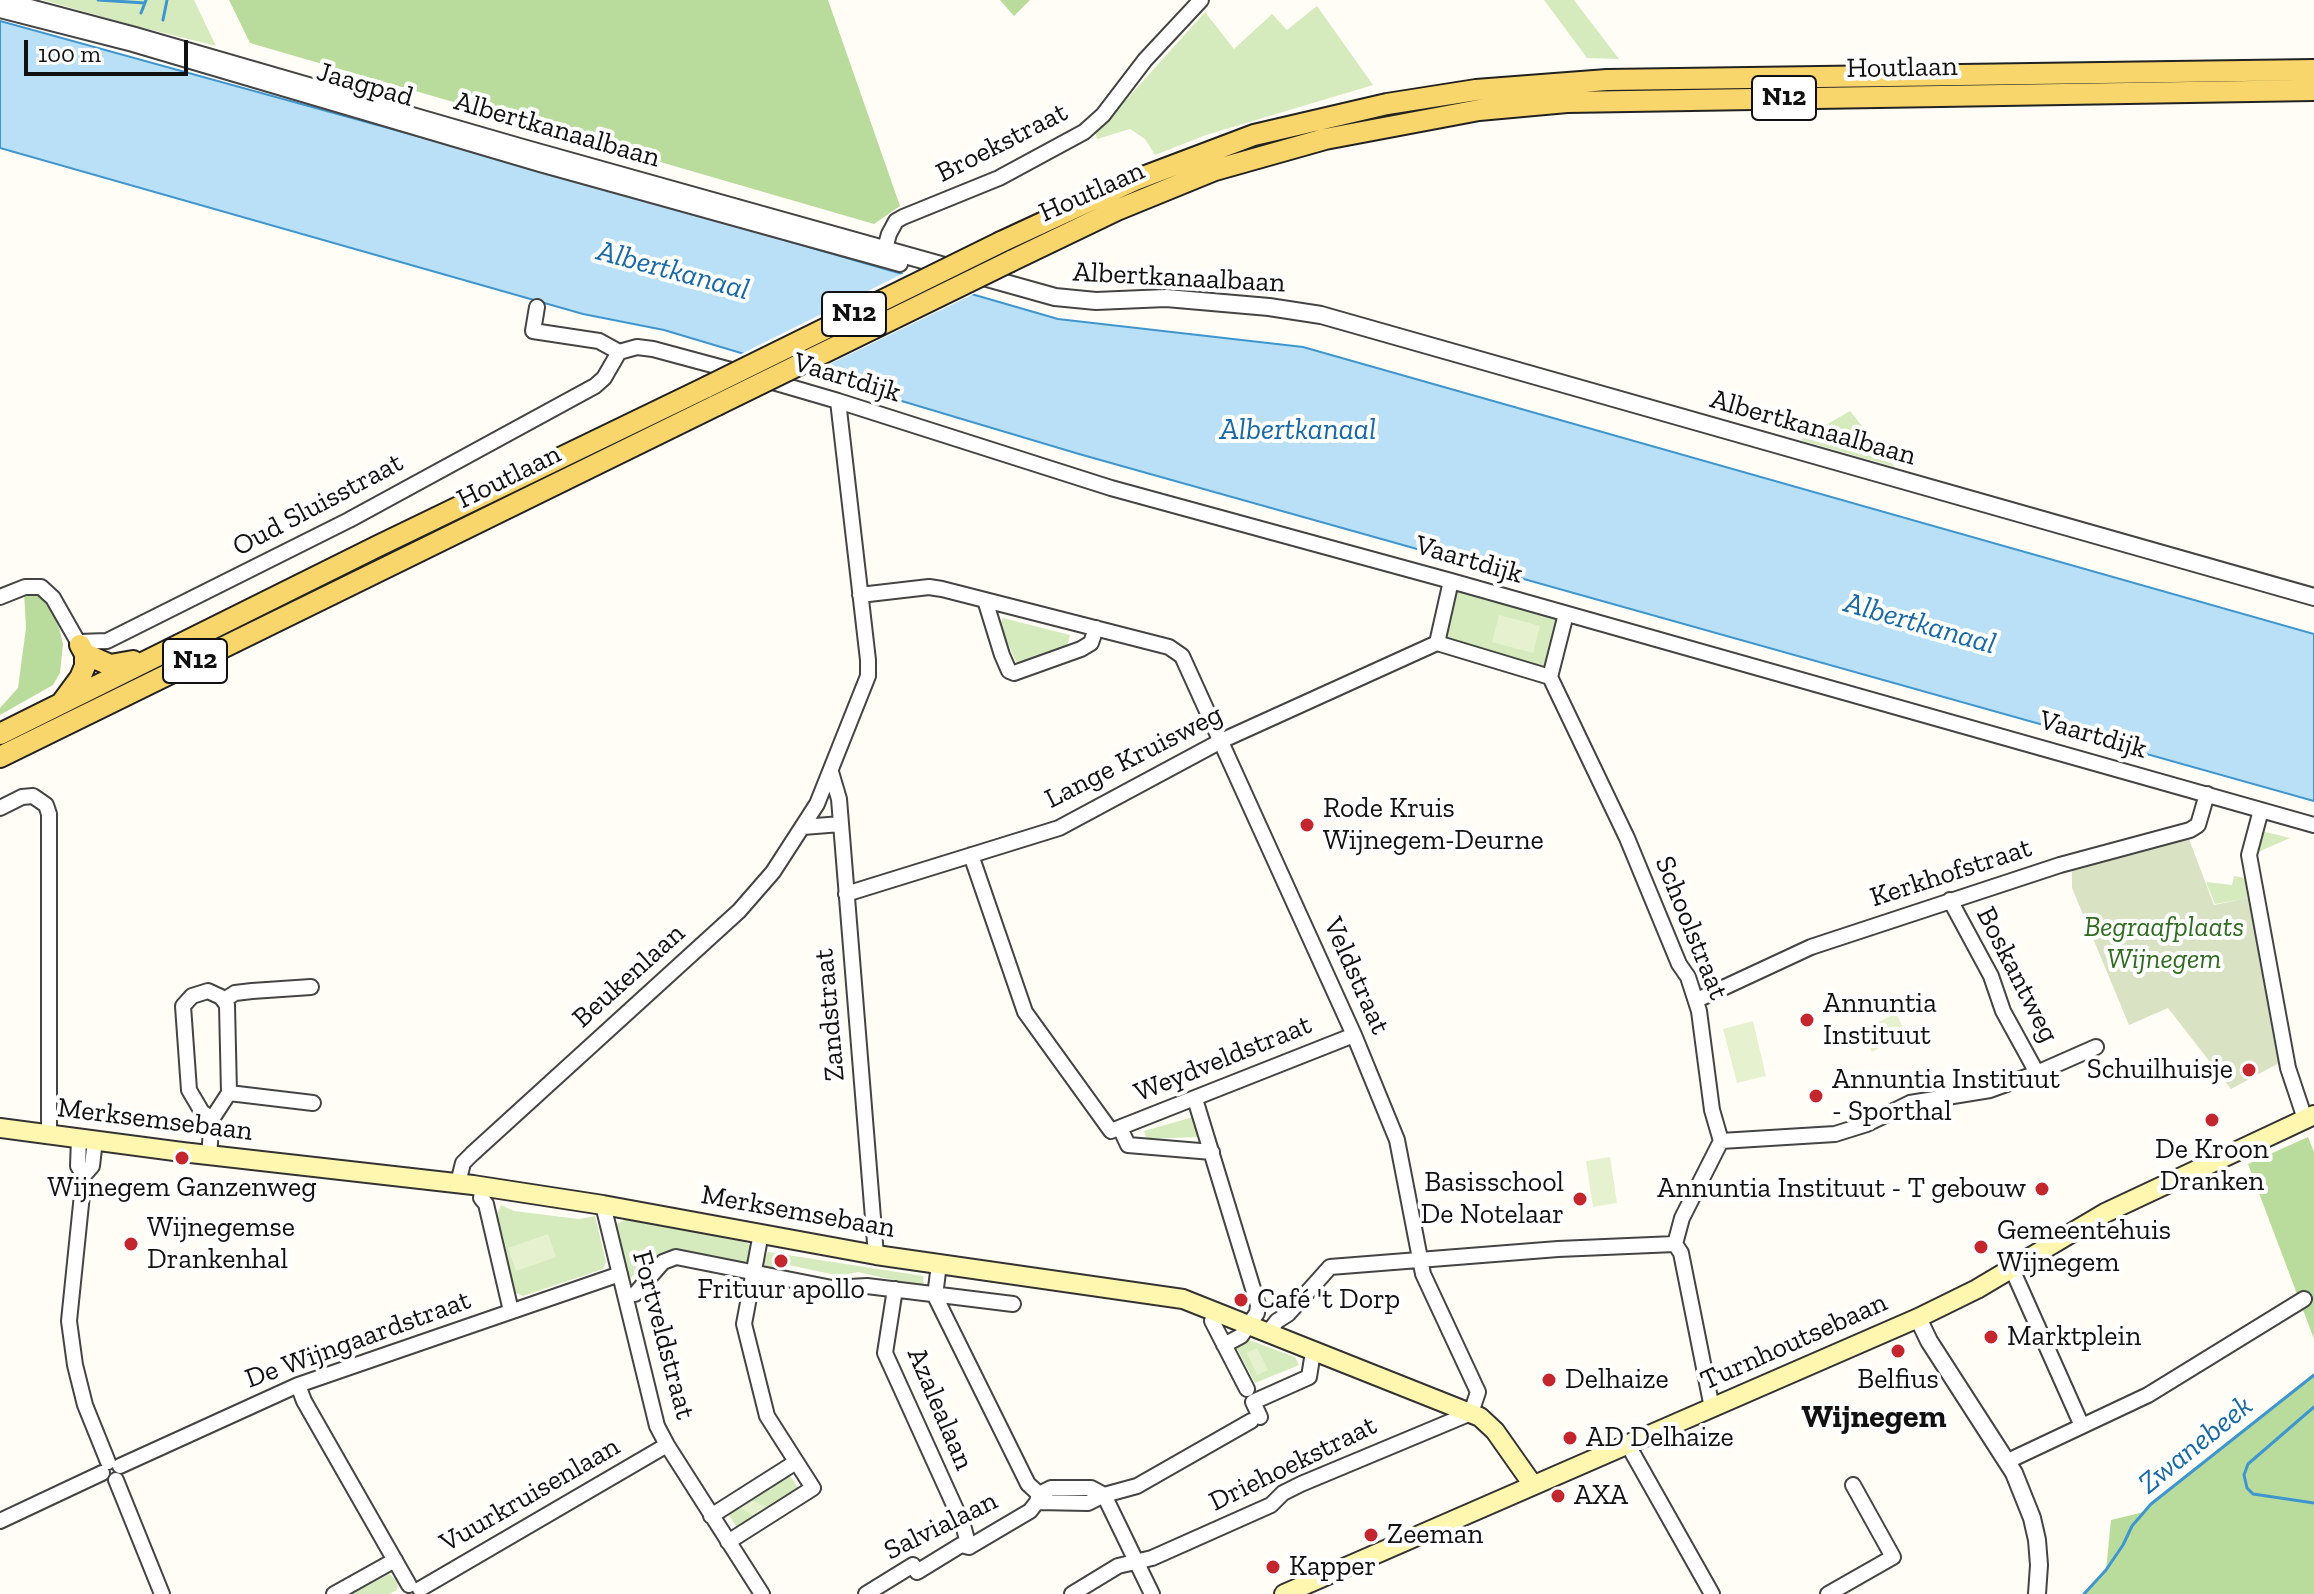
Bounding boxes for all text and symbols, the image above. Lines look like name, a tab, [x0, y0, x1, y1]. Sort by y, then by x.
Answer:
scale bar	[28, 24, 192, 74]
text: 100 m	[38, 39, 101, 68]
street label: Houtlaan	[1846, 50, 1958, 86]
street label: Jaagpad	[313, 55, 417, 115]
road number: N12	[1752, 76, 1816, 120]
street label: Albertkanaalbaan	[450, 85, 664, 175]
street label: Broekstraat	[931, 96, 1073, 190]
street label: Houtlaan	[1034, 154, 1150, 230]
water label: Albertkanaal	[593, 233, 753, 309]
street label: Albertkanaalbaan	[1072, 256, 1286, 300]
road number: N12	[822, 292, 886, 336]
street label: Vaartdijk	[789, 346, 905, 410]
street label: Albertkanaalbaan	[1706, 383, 1920, 473]
water label: Albertkanaal	[1220, 412, 1376, 448]
street label: Houtlaan	[452, 437, 566, 517]
street label: Oud Sluisstraat	[227, 446, 409, 564]
street label: Vaartdijk	[1411, 529, 1527, 591]
water label: Albertkanaal	[1840, 585, 2000, 663]
road number: N12	[163, 639, 227, 683]
street label: Lange Kruisweg	[1040, 698, 1228, 816]
street label: Vaartdijk	[2035, 704, 2151, 766]
place label: Rode Kruis Wijnegem-Deurne	[1323, 792, 1544, 858]
marker: Rode Kruis Wijnegem-Deurne	[1298, 816, 1316, 834]
street label: Kerkhofstraat	[1866, 831, 2036, 915]
street label: Schoolstraat	[1647, 851, 1735, 1005]
street label: Boskantweg	[1969, 902, 2065, 1048]
park label: Begraafplaats Wijnegem	[2084, 911, 2244, 977]
street label: Veldstraat	[1315, 912, 1397, 1040]
street label: Beukenlaan	[566, 917, 692, 1035]
street label: Zandstraat	[807, 947, 853, 1083]
place label: Annuntia Instituut	[1823, 987, 1937, 1053]
street label: Weydveldstraat	[1129, 1008, 1317, 1110]
marker: Annuntia Instituut	[1798, 1011, 1816, 1029]
place label: Schuilhuisje	[2087, 1053, 2233, 1087]
marker: Schuilhuisje	[2240, 1061, 2258, 1079]
place label: Annuntia Instituut - Sporthal	[1832, 1063, 2060, 1129]
marker: Annuntia Instituut - Sporthal	[1807, 1087, 1825, 1105]
street label: Merksemsebaan	[55, 1091, 255, 1149]
marker: De Kroon Dranken	[2203, 1111, 2221, 1129]
place label: De Kroon Dranken	[2155, 1133, 2269, 1199]
marker: Wijnegem Ganzenweg	[173, 1149, 191, 1167]
place label: Basisschool De Notelaar	[1421, 1166, 1564, 1232]
place label: Wijnegem Ganzenweg	[47, 1171, 317, 1205]
place label: Annuntia Instituut - T gebouw	[1657, 1172, 2026, 1206]
street label: Merksemsebaan	[698, 1178, 898, 1246]
marker: Annuntia Instituut - T gebouw	[2033, 1180, 2051, 1198]
marker: Basisschool De Notelaar	[1571, 1190, 1589, 1208]
place label: Wijnegemse Drankenhal	[147, 1211, 295, 1277]
place label: Gemeentehuis Wijnegem	[1997, 1214, 2171, 1280]
marker: Wijnegemse Drankenhal	[122, 1235, 140, 1253]
marker: Gemeentehuis Wijnegem	[1972, 1238, 1990, 1256]
street label: Fortveldstraat	[624, 1247, 702, 1423]
marker: Frituur apollo	[772, 1252, 790, 1270]
place label: Frituur apollo	[697, 1273, 865, 1307]
place label: Café 't Dorp	[1257, 1283, 1400, 1317]
street label: De Wijngaardstraat	[241, 1284, 475, 1396]
street label: Turnhoutsebaan	[1696, 1286, 1892, 1398]
marker: Café 't Dorp	[1232, 1291, 1250, 1309]
place label: Marktplein	[2007, 1320, 2141, 1354]
marker: Marktplein	[1982, 1328, 2000, 1346]
marker: Belfius	[1889, 1342, 1907, 1360]
street label: Azalealaan	[899, 1343, 981, 1475]
place label: Delhaize	[1565, 1363, 1669, 1397]
place label: Belfius	[1857, 1363, 1939, 1397]
marker: Delhaize	[1540, 1371, 1558, 1389]
water label: Zwanebeek	[2132, 1388, 2260, 1502]
district label: Wijnegem	[1802, 1399, 1946, 1437]
street label: Driehoekstraat	[1204, 1409, 1382, 1519]
place label: AD Delhaize	[1586, 1421, 1734, 1455]
marker: AD Delhaize	[1561, 1429, 1579, 1447]
street label: Vuurkruisenlaan	[434, 1430, 626, 1560]
place label: AXA	[1574, 1479, 1628, 1513]
street label: Salvialaan	[879, 1484, 1003, 1568]
marker: AXA	[1549, 1487, 1567, 1505]
place label: Zeeman	[1387, 1518, 1483, 1552]
marker: Zeeman	[1362, 1526, 1380, 1544]
place label: Kapper	[1289, 1550, 1376, 1584]
marker: Kapper	[1264, 1558, 1282, 1576]

